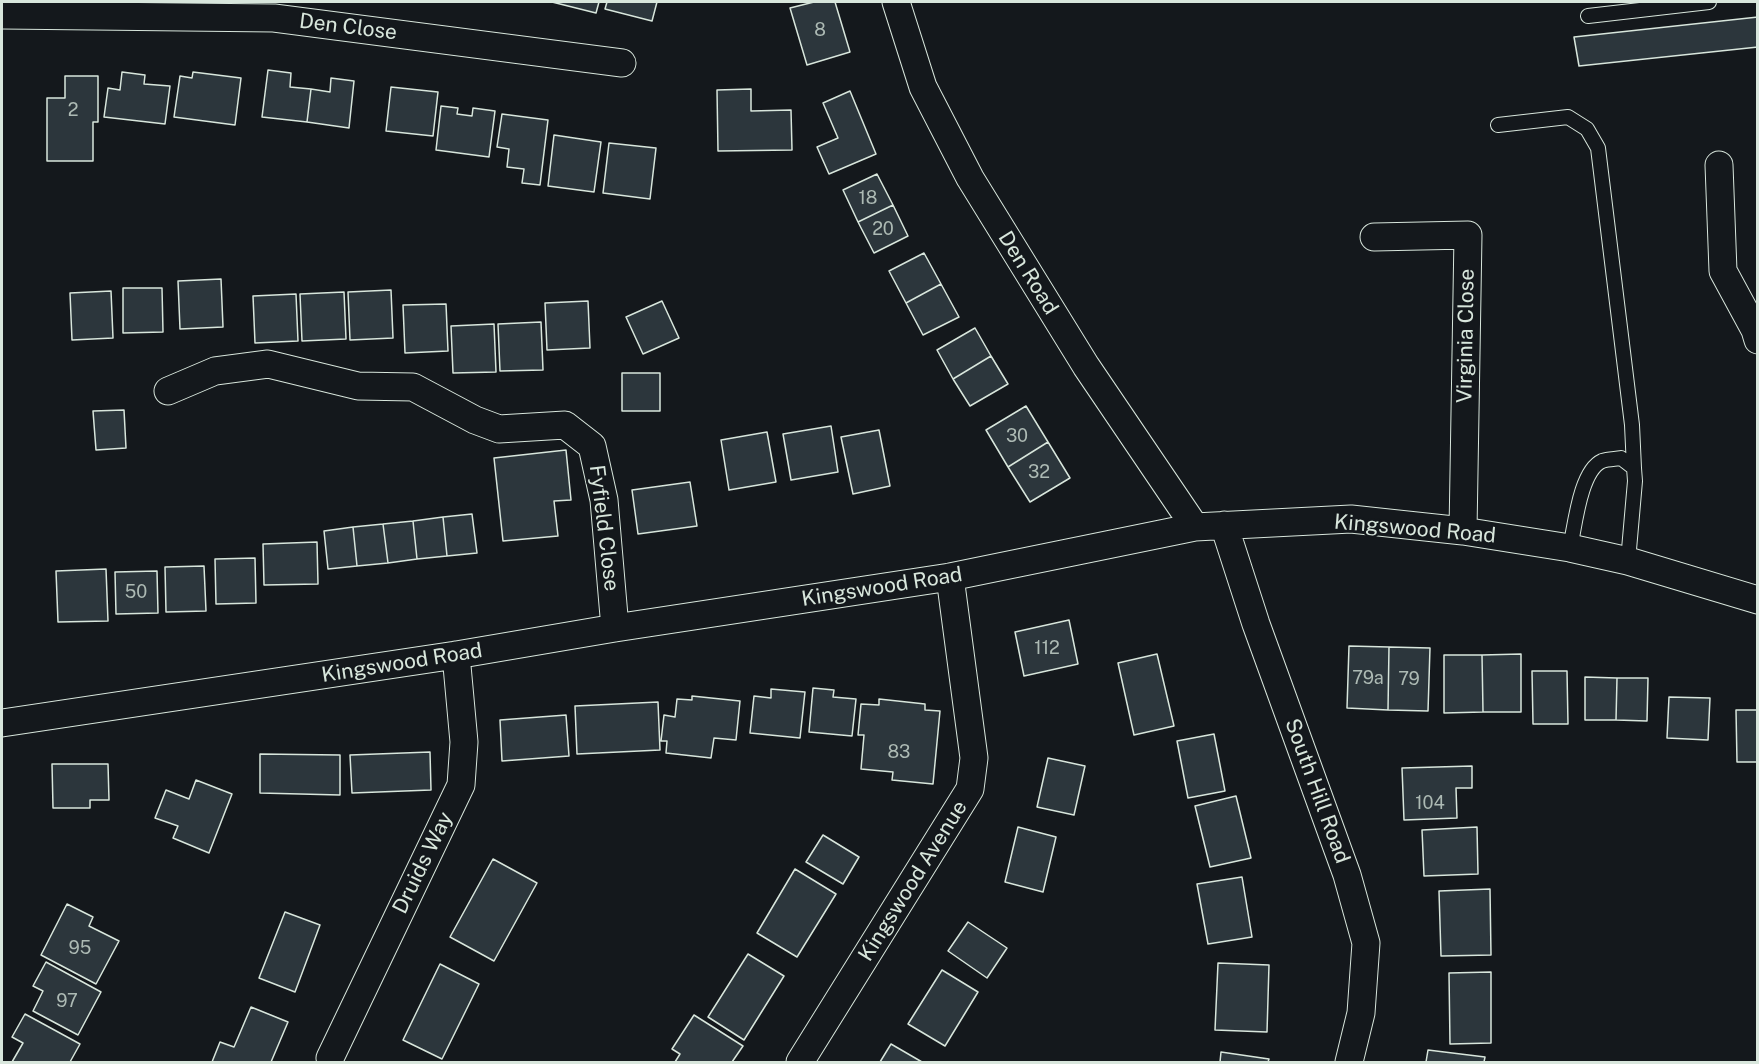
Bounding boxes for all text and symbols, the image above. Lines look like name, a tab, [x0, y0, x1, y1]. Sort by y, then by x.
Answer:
street label: Den Close	[298, 9, 398, 45]
house number: 8	[814, 19, 826, 41]
house number: 2	[68, 99, 78, 121]
house number: 18	[859, 187, 877, 209]
house number: 20	[872, 218, 894, 240]
street label: Den Road	[993, 227, 1063, 319]
street label: Virginia Close	[1452, 269, 1480, 403]
house number: 30	[1006, 425, 1028, 447]
house number: 32	[1028, 461, 1050, 483]
street label: Fyfield Close	[584, 463, 624, 593]
street label: Kingswood Road	[1333, 509, 1497, 549]
street label: Kingswood Road	[800, 562, 964, 612]
house number: 50	[125, 581, 147, 603]
house number: 112	[1034, 637, 1060, 659]
street label: Kingswood Road	[320, 638, 484, 688]
house number: 79a	[1352, 667, 1384, 689]
house number: 79	[1398, 668, 1420, 690]
street label: South Hill Road	[1279, 715, 1355, 867]
house number: 83	[888, 741, 910, 763]
house number: 104	[1415, 792, 1445, 814]
street label: Kingswood Avenue	[853, 796, 973, 966]
street label: Druids Way	[388, 808, 458, 918]
house number: 95	[69, 937, 91, 959]
house number: 97	[56, 990, 78, 1012]

